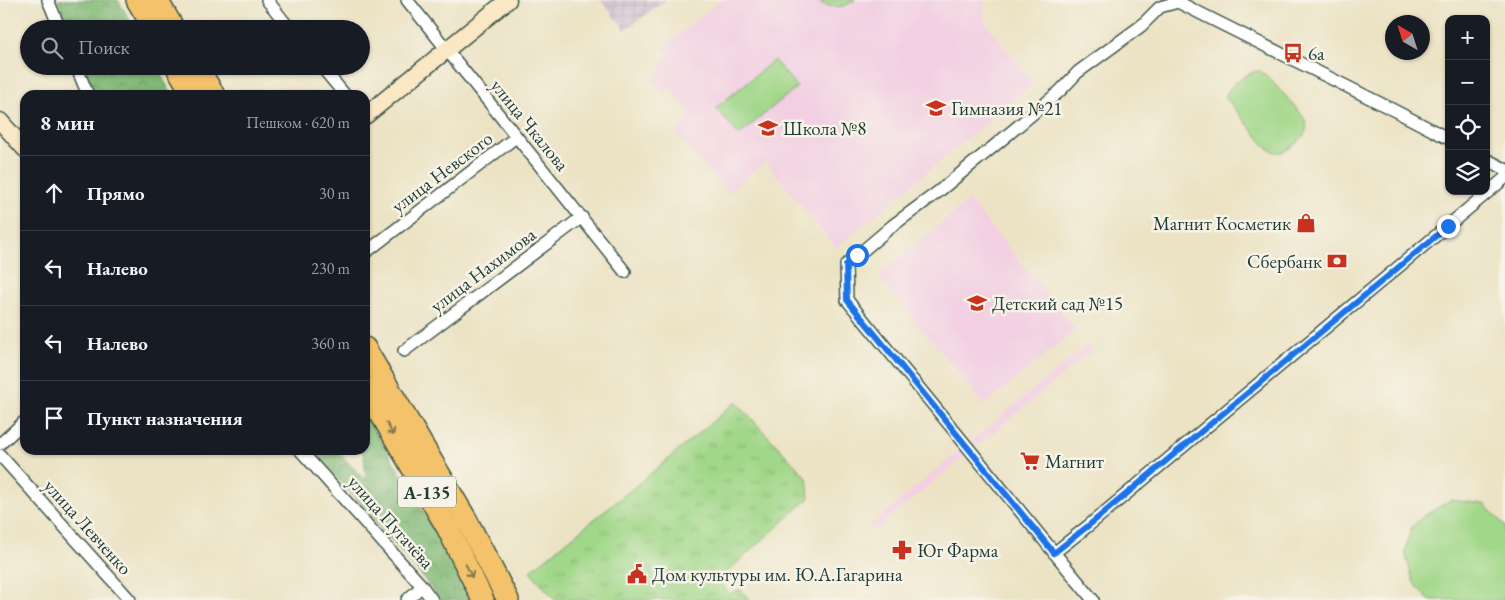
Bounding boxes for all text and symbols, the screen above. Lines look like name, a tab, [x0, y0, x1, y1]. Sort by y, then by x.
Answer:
north arrow	[1385, 15, 1430, 60]
map controls	[1445, 15, 1490, 195]
button: +	[1445, 15, 1490, 60]
search box	[20, 20, 370, 75]
icon: search	[38, 34, 66, 62]
text: Поиск	[78, 35, 130, 60]
place label: 6а	[1308, 41, 1325, 66]
bus stop icon: 6а	[1282, 42, 1304, 64]
button: −	[1445, 60, 1490, 105]
street label: улица Чкалова	[485, 74, 575, 177]
place label: Гимназия №21	[951, 96, 1062, 121]
school or university icon: Гимназия №21	[925, 97, 947, 119]
button: locate	[1445, 105, 1490, 150]
text: 8 мин	[40, 109, 95, 136]
text: Пешком · 620 m	[246, 112, 350, 133]
place label: Школа №8	[783, 116, 866, 141]
school or university icon: Школа №8	[757, 117, 779, 139]
street label: улица Невского	[386, 126, 498, 218]
button: layers	[1445, 150, 1490, 195]
icon: ahead	[40, 179, 68, 207]
text: Прямо	[87, 181, 145, 206]
text: 30 m	[319, 183, 350, 204]
place label: Магнит Косметик	[1153, 211, 1291, 236]
shop icon: Магнит Косметик	[1295, 212, 1317, 234]
route end	[1437, 215, 1460, 238]
street label: улица Нахимова	[425, 222, 541, 318]
route start	[846, 244, 869, 267]
place label: Сбербанк	[1247, 249, 1322, 274]
bank icon: Сбербанк	[1326, 250, 1348, 272]
icon: left	[40, 254, 68, 282]
text: Налево	[87, 256, 148, 281]
text: 230 m	[311, 258, 350, 279]
place label: Детский сад №15	[992, 291, 1123, 316]
school or university icon: Детский сад №15	[966, 292, 988, 314]
icon: left	[40, 329, 68, 357]
text: Налево	[87, 331, 148, 356]
text: 360 m	[311, 333, 350, 354]
icon: arrive	[40, 404, 68, 432]
text: Пункт назначения	[87, 406, 243, 431]
one-way arrow	[385, 422, 395, 436]
place label: Магнит	[1045, 449, 1104, 474]
supermarket icon: Магнит	[1019, 450, 1041, 472]
street label: улица Пугачёва	[342, 470, 440, 574]
street label: улица Левченко	[38, 474, 138, 580]
road number: А-135	[398, 477, 456, 508]
place label: Юг Фарма	[917, 538, 999, 563]
pharmacy icon: Юг Фарма	[891, 539, 913, 561]
place label: Дом культуры им. Ю.А.Гагарина	[652, 562, 903, 587]
one-way arrow	[465, 563, 474, 578]
public building icon: Дом культуры им. Ю.А.Гагарина	[626, 563, 648, 585]

